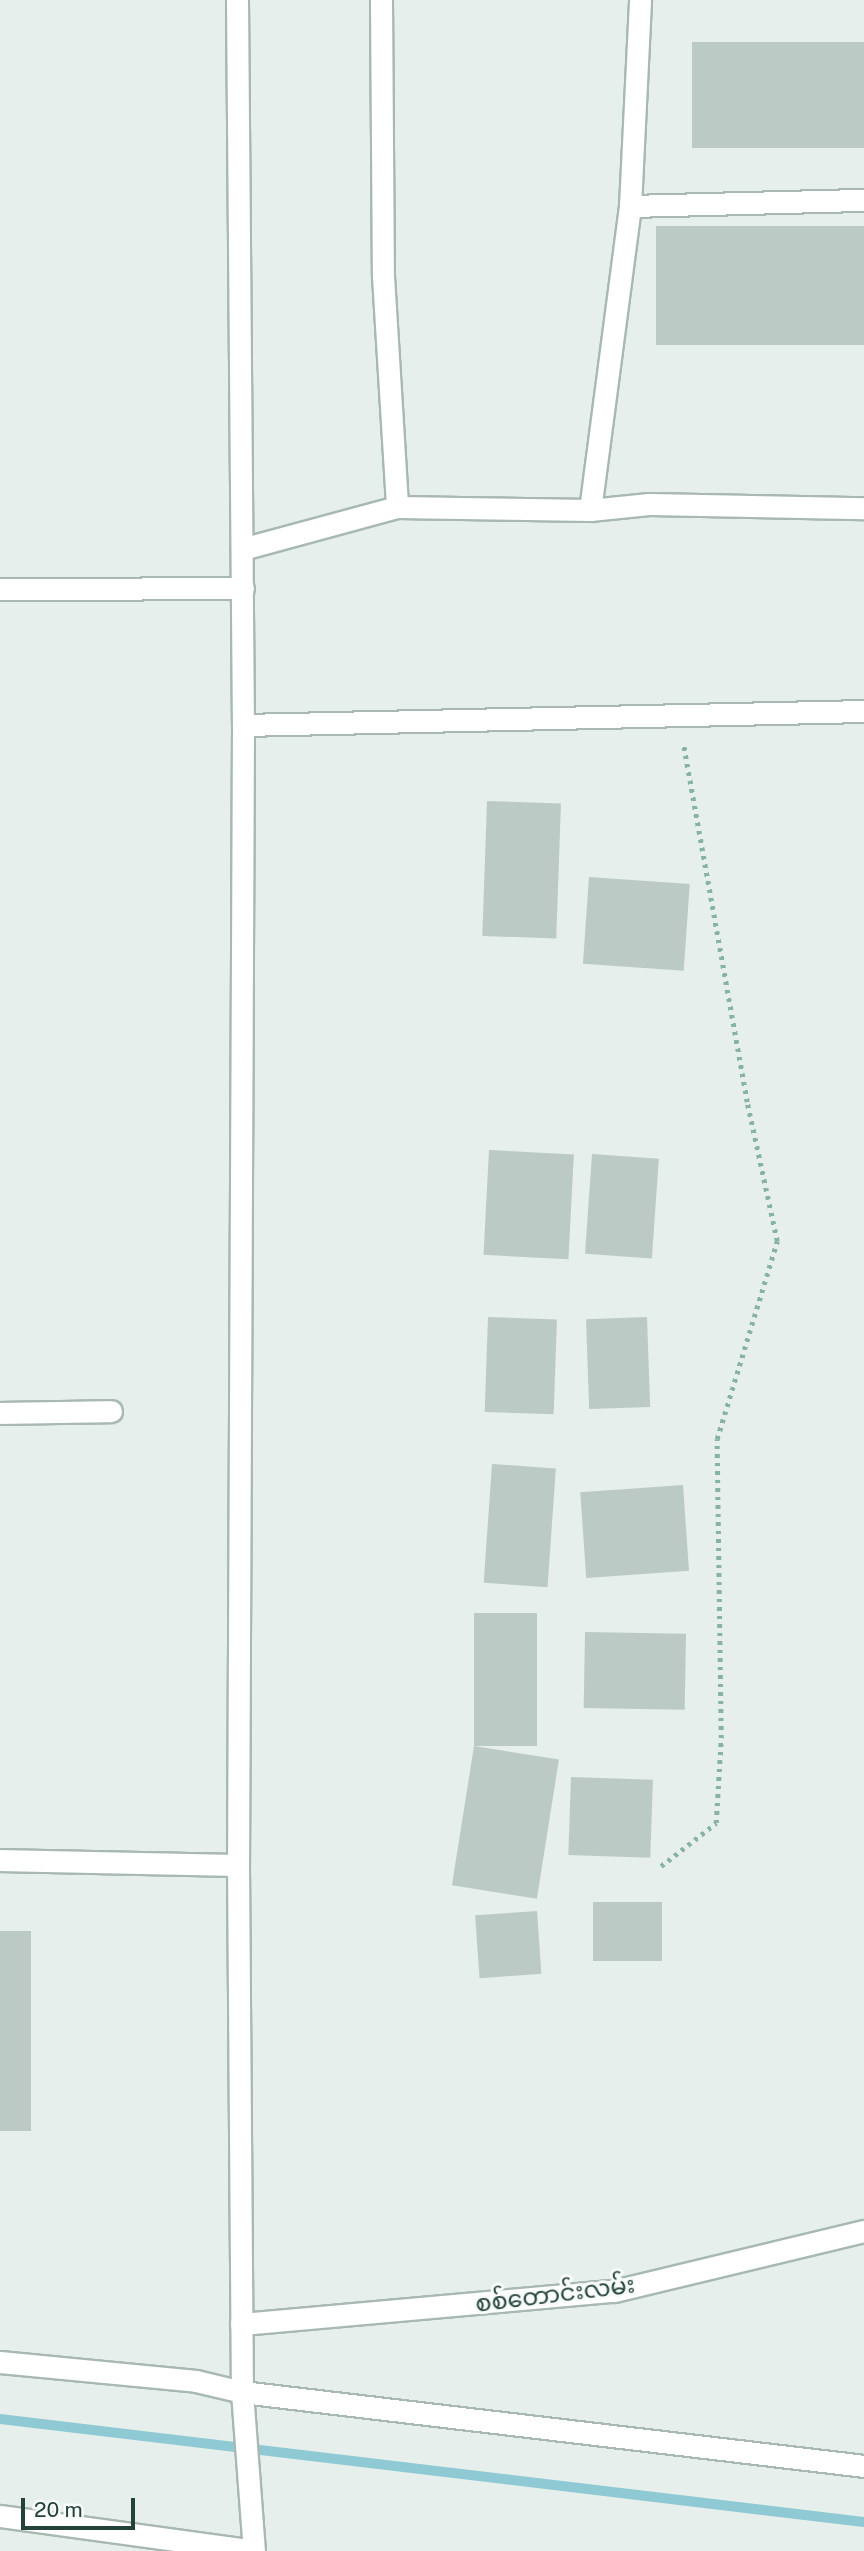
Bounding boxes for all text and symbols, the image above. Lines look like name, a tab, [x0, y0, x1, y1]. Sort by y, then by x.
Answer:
street label: စစ်တောင်းလမ်း	[474, 2270, 636, 2318]
scale bar	[24, 2484, 138, 2528]
text: 20 m	[34, 2497, 83, 2522]

